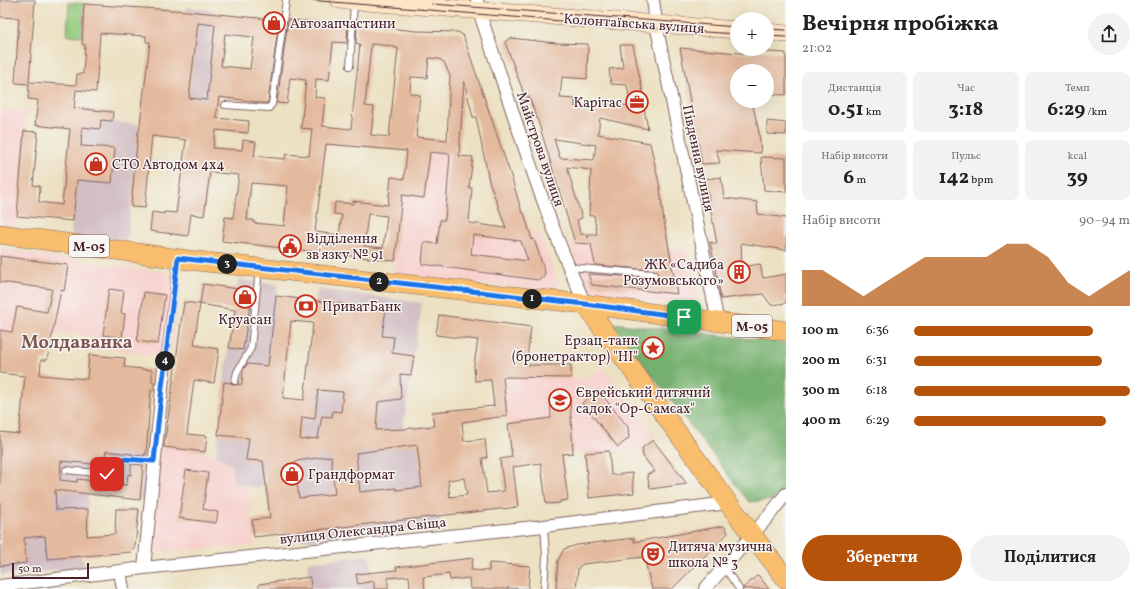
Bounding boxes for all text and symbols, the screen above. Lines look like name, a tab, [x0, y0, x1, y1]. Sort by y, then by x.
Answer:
text: Вечірня пробіжка	[802, 9, 999, 40]
shop icon: Автозапчастини	[261, 10, 287, 36]
street label: Колонтаївська вулиця	[563, 10, 705, 39]
map controls	[730, 12, 774, 108]
button: +	[730, 12, 774, 56]
button: share	[1088, 13, 1130, 55]
place label: Автозапчастини	[290, 15, 396, 34]
text: 21:02	[802, 40, 832, 58]
button: −	[730, 64, 774, 108]
text: Дистанція	[828, 81, 881, 96]
text: Час	[957, 81, 975, 96]
text: Темп	[1065, 81, 1090, 96]
office icon: Карітас	[624, 89, 650, 115]
street label: Майстрова вулиця	[511, 90, 568, 209]
place label: Карітас	[573, 94, 622, 113]
text: 0.51	[828, 96, 863, 124]
text: 3:18	[949, 96, 983, 124]
text: 6:29	[1047, 96, 1085, 124]
street label: Південна вулиця	[677, 103, 718, 214]
text: km	[863, 105, 881, 120]
text: /km	[1085, 105, 1107, 120]
text: Набір висоти	[821, 149, 888, 164]
text: Пульс	[951, 149, 981, 164]
text: kcal	[1068, 149, 1087, 164]
shop icon: СТО Автодом 4х4	[83, 151, 109, 177]
place label: СТО Автодом 4х4	[112, 156, 225, 175]
text: 6	[843, 164, 854, 192]
text: 142	[939, 164, 969, 192]
text: 39	[1067, 164, 1088, 192]
text: m	[854, 173, 866, 188]
text: bpm	[969, 173, 993, 188]
text: Набір висоти	[802, 212, 881, 230]
text: 90–94 m	[1079, 212, 1130, 230]
place label: Відділення зв'язку № 91	[306, 230, 384, 265]
public building icon: Відділення зв'язку № 91	[277, 233, 303, 259]
road number: М-05	[69, 235, 109, 257]
pin: 3	[217, 254, 237, 274]
text: 3	[224, 256, 230, 271]
place label: ЖК «Садиба Розумовського»	[623, 256, 724, 291]
building icon: ЖК «Садиба Розумовського»	[726, 259, 752, 285]
pin: 2	[369, 272, 389, 292]
text: 2	[376, 274, 382, 289]
shop icon: Круасан	[232, 284, 258, 310]
pin: 1	[522, 289, 542, 309]
text: 1	[530, 291, 534, 306]
bank icon: ПриватБанк	[293, 293, 319, 319]
place label: ПриватБанк	[322, 298, 402, 317]
pin	[667, 300, 701, 334]
icon: arrive	[673, 306, 695, 328]
place label: Круасан	[218, 311, 272, 330]
road number: М-05	[732, 315, 772, 337]
text: 100 m	[802, 322, 839, 340]
text: 6:36	[866, 322, 889, 340]
district label: Молдаванка	[21, 331, 133, 356]
place label: Ерзац-танк (бронетрактор) "НІ"	[512, 332, 639, 367]
place icon: Ерзац-танк (бронетрактор) "НІ"	[640, 335, 666, 361]
pin: 4	[155, 351, 175, 371]
text: 200 m	[802, 352, 840, 370]
text: 6:31	[866, 352, 887, 370]
text: 4	[162, 353, 168, 368]
text: 300 m	[802, 382, 840, 400]
text: 6:18	[866, 382, 887, 400]
place label: Єврейський дитячий садок "Ор-Самєах"	[576, 384, 711, 419]
school or university icon: Єврейський дитячий садок "Ор-Самєах"	[547, 387, 573, 413]
text: 400 m	[802, 412, 841, 430]
text: 6:29	[866, 412, 889, 430]
pin	[90, 457, 124, 491]
shop icon: Грандформат	[279, 461, 305, 487]
icon: check	[96, 463, 118, 485]
place label: Грандформат	[308, 466, 395, 485]
street label: вулиця Олександра Свіща	[279, 513, 447, 550]
button: Зберегти	[802, 535, 962, 581]
button: Поділитися	[970, 535, 1130, 581]
place label: Дитяча музична школа № 3	[668, 538, 773, 573]
theatre icon: Дитяча музична школа № 3	[640, 541, 666, 567]
scale bar	[12, 561, 89, 580]
text: 50 m	[18, 562, 42, 577]

